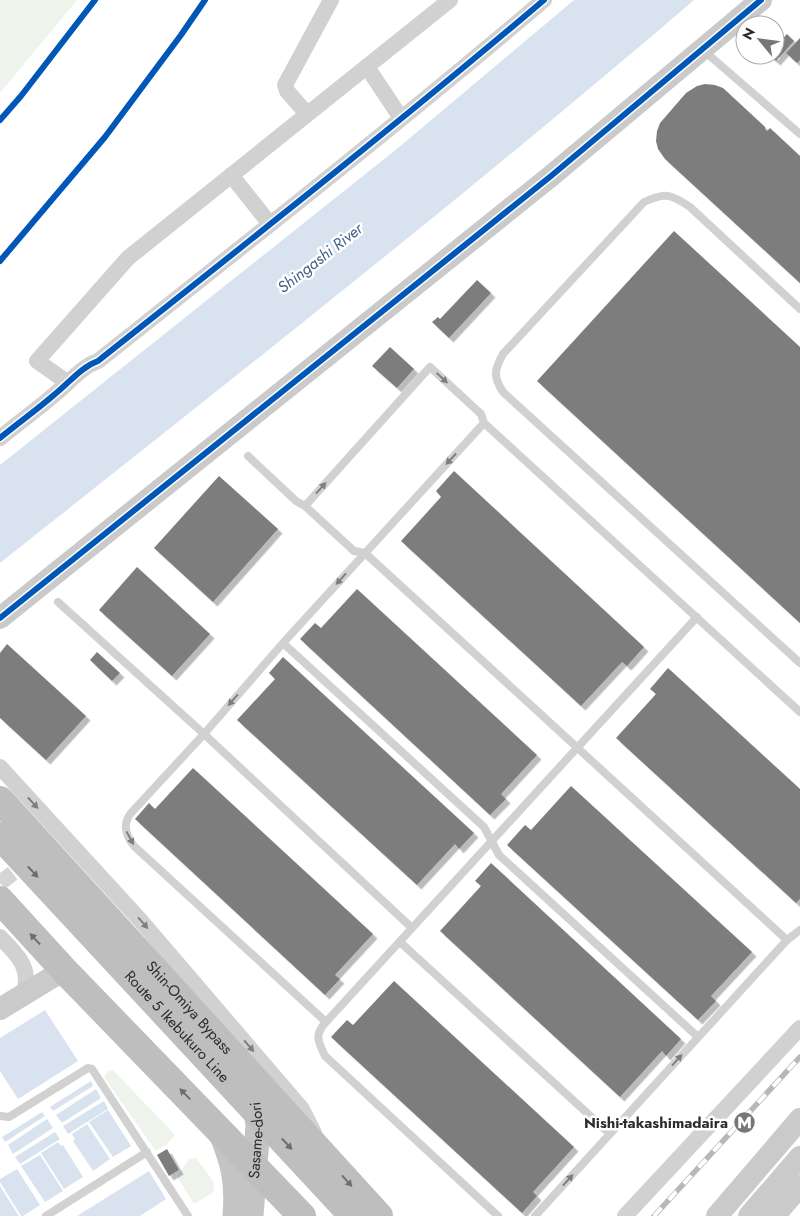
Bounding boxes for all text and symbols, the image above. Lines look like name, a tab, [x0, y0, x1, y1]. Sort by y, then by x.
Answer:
north arrow	[735, 15, 785, 65]
text: N	[737, 24, 760, 43]
water label: Shingashi River	[273, 216, 369, 299]
one-way arrow	[436, 373, 449, 384]
one-way arrow	[445, 453, 457, 465]
one-way arrow	[315, 482, 326, 495]
one-way arrow	[336, 573, 347, 585]
one-way arrow	[227, 694, 239, 706]
one-way arrow	[27, 797, 39, 809]
one-way arrow	[126, 831, 134, 846]
one-way arrow	[27, 865, 39, 877]
one-way arrow	[137, 916, 149, 928]
one-way arrow	[29, 933, 41, 945]
street label: Shin-Omiya Bypass	[141, 956, 238, 1059]
street label: Route 5 Ikebukuro Line	[119, 966, 235, 1088]
one-way arrow	[243, 1040, 254, 1053]
one-way arrow	[671, 1054, 683, 1066]
one-way arrow	[179, 1088, 191, 1100]
street label: Sasame-dori	[243, 1101, 269, 1180]
metro station icon: Nishi-takashimadaira	[732, 1111, 756, 1135]
place label: Nishi-takashimadaira	[584, 1112, 728, 1134]
one-way arrow	[281, 1138, 293, 1150]
one-way arrow	[341, 1174, 353, 1186]
one-way arrow	[562, 1174, 574, 1186]

